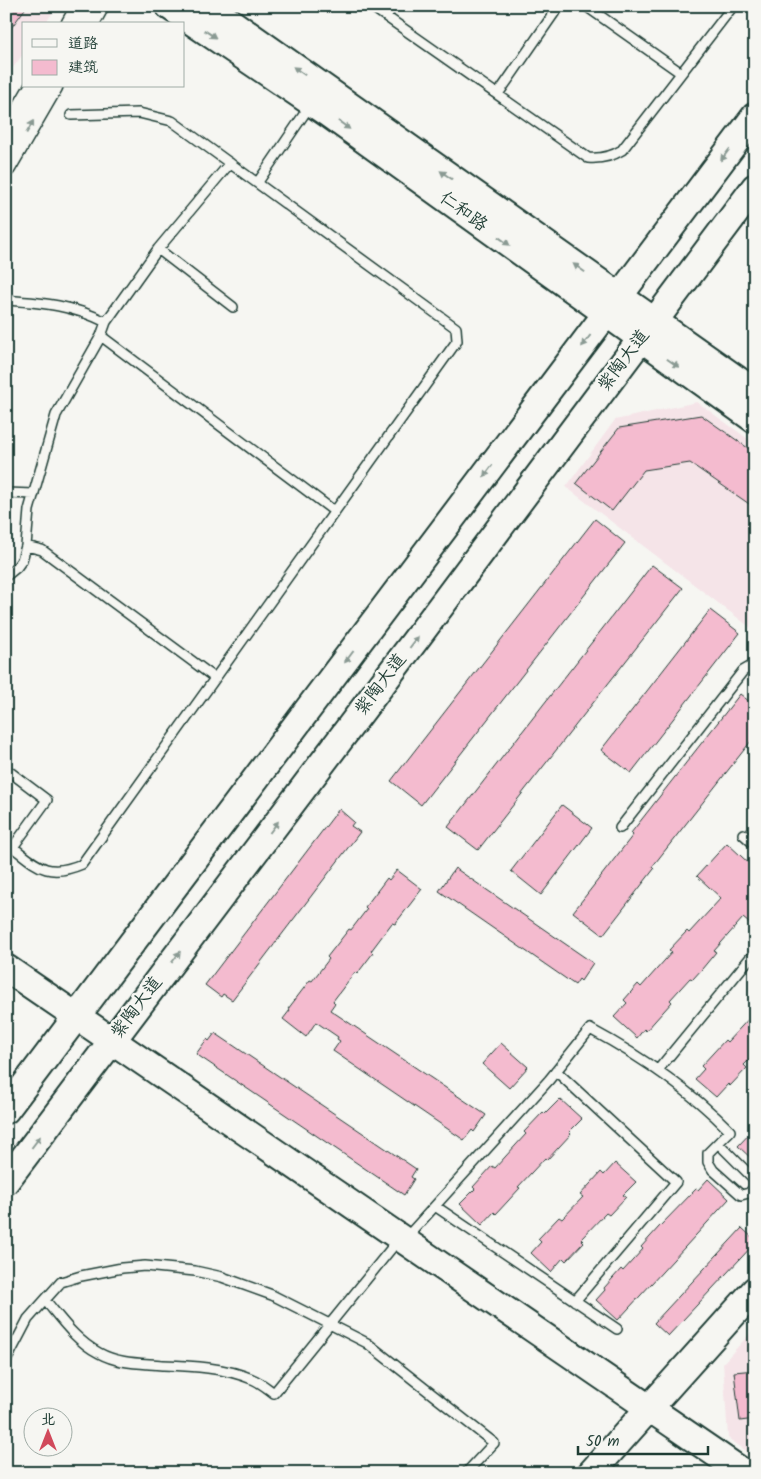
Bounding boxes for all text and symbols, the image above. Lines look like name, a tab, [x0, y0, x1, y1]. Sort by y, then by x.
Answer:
legend	[22, 22, 185, 88]
one-way arrow	[203, 29, 216, 38]
text: 道路	[68, 32, 98, 56]
text: 建筑	[68, 56, 98, 80]
one-way arrow	[292, 66, 306, 76]
one-way arrow	[25, 120, 34, 133]
one-way arrow	[337, 120, 350, 131]
one-way arrow	[720, 148, 730, 162]
one-way arrow	[440, 170, 453, 180]
street label: 仁和路	[433, 184, 493, 240]
one-way arrow	[497, 236, 511, 246]
one-way arrow	[572, 263, 586, 273]
street label: 紫陶大道	[591, 324, 657, 398]
one-way arrow	[580, 334, 591, 347]
one-way arrow	[667, 358, 680, 368]
one-way arrow	[483, 464, 494, 477]
one-way arrow	[409, 635, 419, 649]
street label: 紫陶大道	[348, 648, 414, 722]
one-way arrow	[343, 650, 354, 663]
one-way arrow	[268, 821, 279, 834]
one-way arrow	[171, 950, 181, 964]
street label: 紫陶大道	[104, 971, 170, 1045]
one-way arrow	[30, 1136, 41, 1149]
north arrow	[22, 1406, 72, 1456]
text: 北	[41, 1409, 55, 1431]
scale bar	[578, 1424, 708, 1456]
text: 50 m	[586, 1430, 620, 1454]

